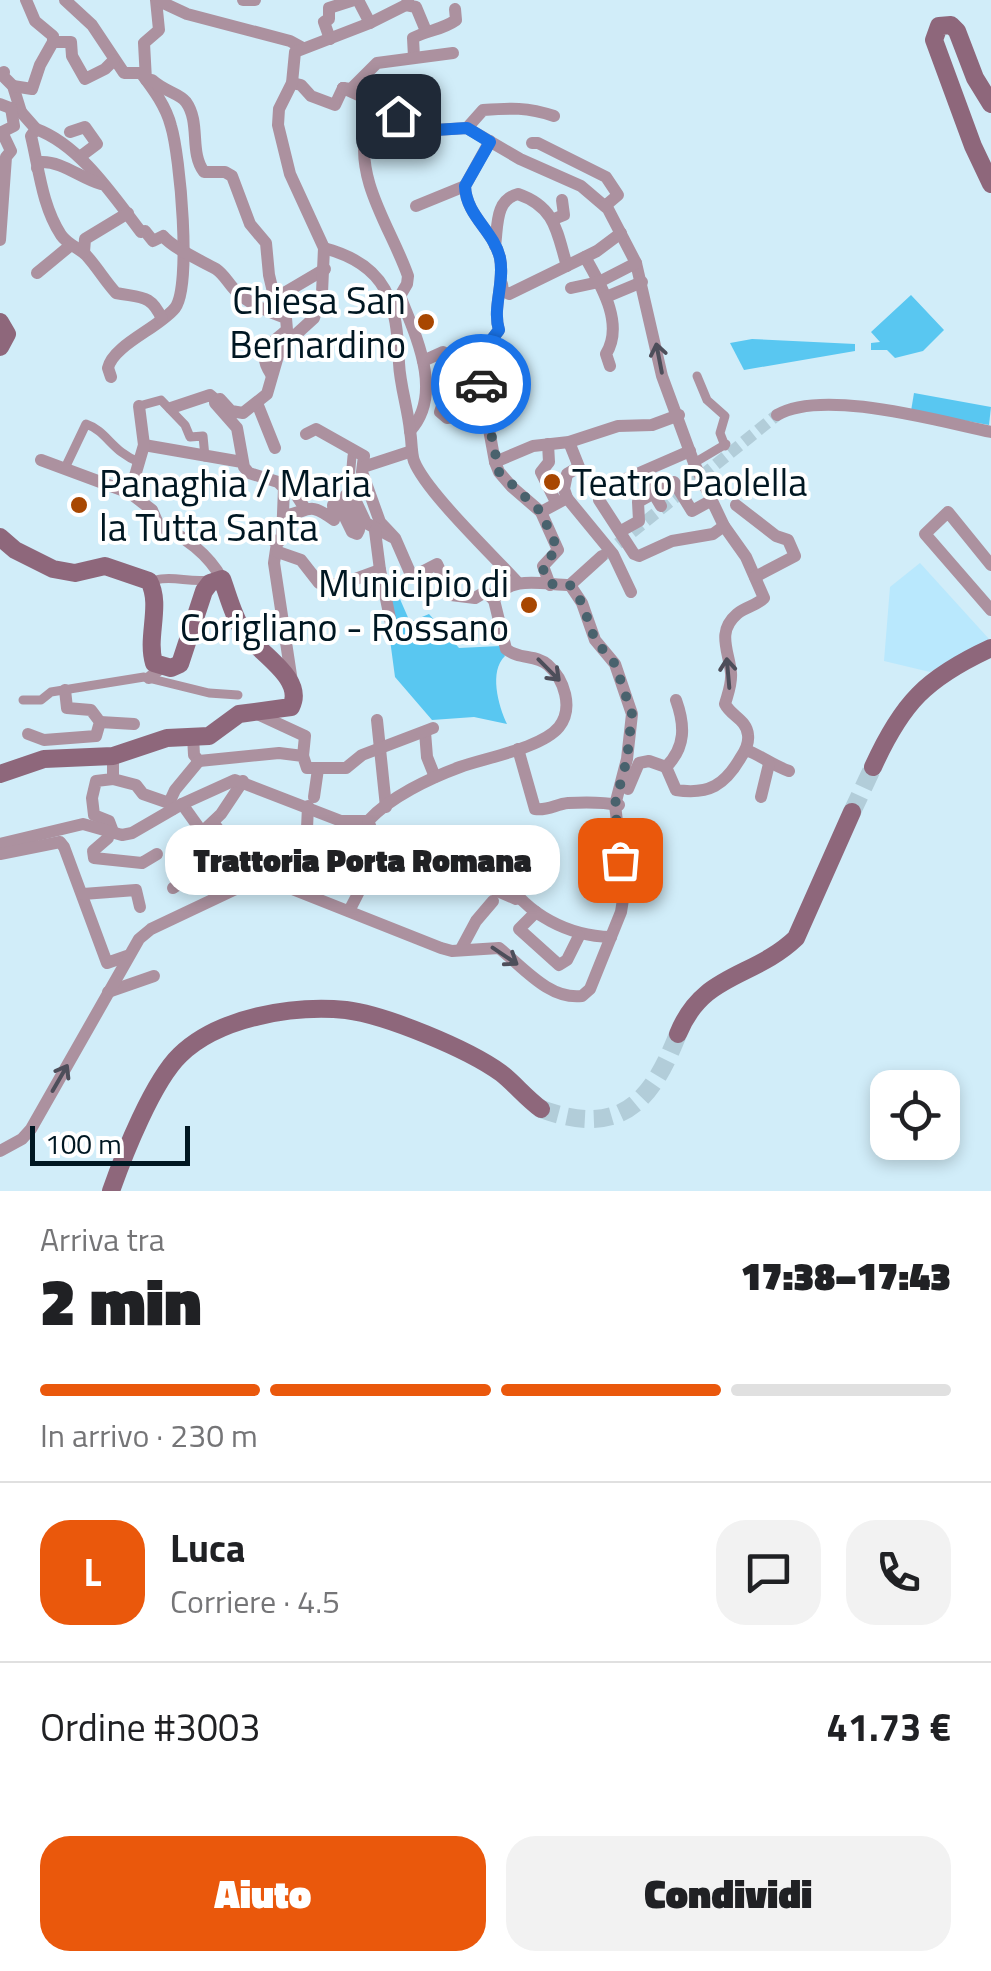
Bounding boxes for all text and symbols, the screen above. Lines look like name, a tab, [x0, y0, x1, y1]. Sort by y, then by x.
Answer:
pin	[356, 74, 441, 159]
icon: home	[371, 89, 426, 144]
place label: Chiesa San Bernardino	[229, 271, 406, 373]
marker: Chiesa San Bernardino	[415, 311, 437, 333]
courier	[431, 334, 531, 434]
one-way arrow	[648, 343, 667, 375]
icon: car	[454, 357, 509, 412]
place label: Teatro Paolella	[572, 453, 807, 511]
place label: Panaghia / Maria la Tutta Santa	[99, 454, 371, 556]
marker: Teatro Paolella	[541, 471, 563, 493]
marker: Panaghia / Maria la Tutta Santa	[68, 494, 90, 516]
place label: Municipio di Corigliano - Rossano	[180, 554, 509, 656]
marker: Municipio di Corigliano - Rossano	[518, 594, 540, 616]
one-way arrow	[719, 657, 738, 690]
one-way arrow	[536, 658, 560, 682]
pin	[578, 818, 663, 903]
callout: Trattoria Porta Romana	[165, 825, 560, 895]
icon: bag	[593, 833, 648, 888]
text: Trattoria Porta Romana	[193, 836, 532, 884]
one-way arrow	[491, 946, 518, 967]
one-way arrow	[50, 1064, 70, 1093]
map controls	[870, 1070, 960, 1160]
button: locate	[870, 1070, 960, 1160]
scale bar	[30, 1121, 190, 1166]
text: 100 m	[45, 1122, 122, 1165]
text: Arriva tra	[40, 1215, 165, 1263]
text: 17:38–17:43	[741, 1247, 951, 1305]
text: 2 min	[40, 1251, 201, 1350]
text: In arrivo · 230 m	[40, 1411, 258, 1459]
text: Luca	[170, 1519, 245, 1577]
button: chat	[716, 1520, 821, 1625]
button: phone	[846, 1520, 951, 1625]
text: L	[84, 1543, 101, 1601]
text: Corriere · 4.5	[170, 1577, 340, 1625]
text: Ordine #3003	[40, 1698, 261, 1756]
text: 41.73 €	[827, 1698, 951, 1756]
button: Aiuto	[40, 1836, 486, 1951]
button: Condividi	[506, 1836, 951, 1951]

